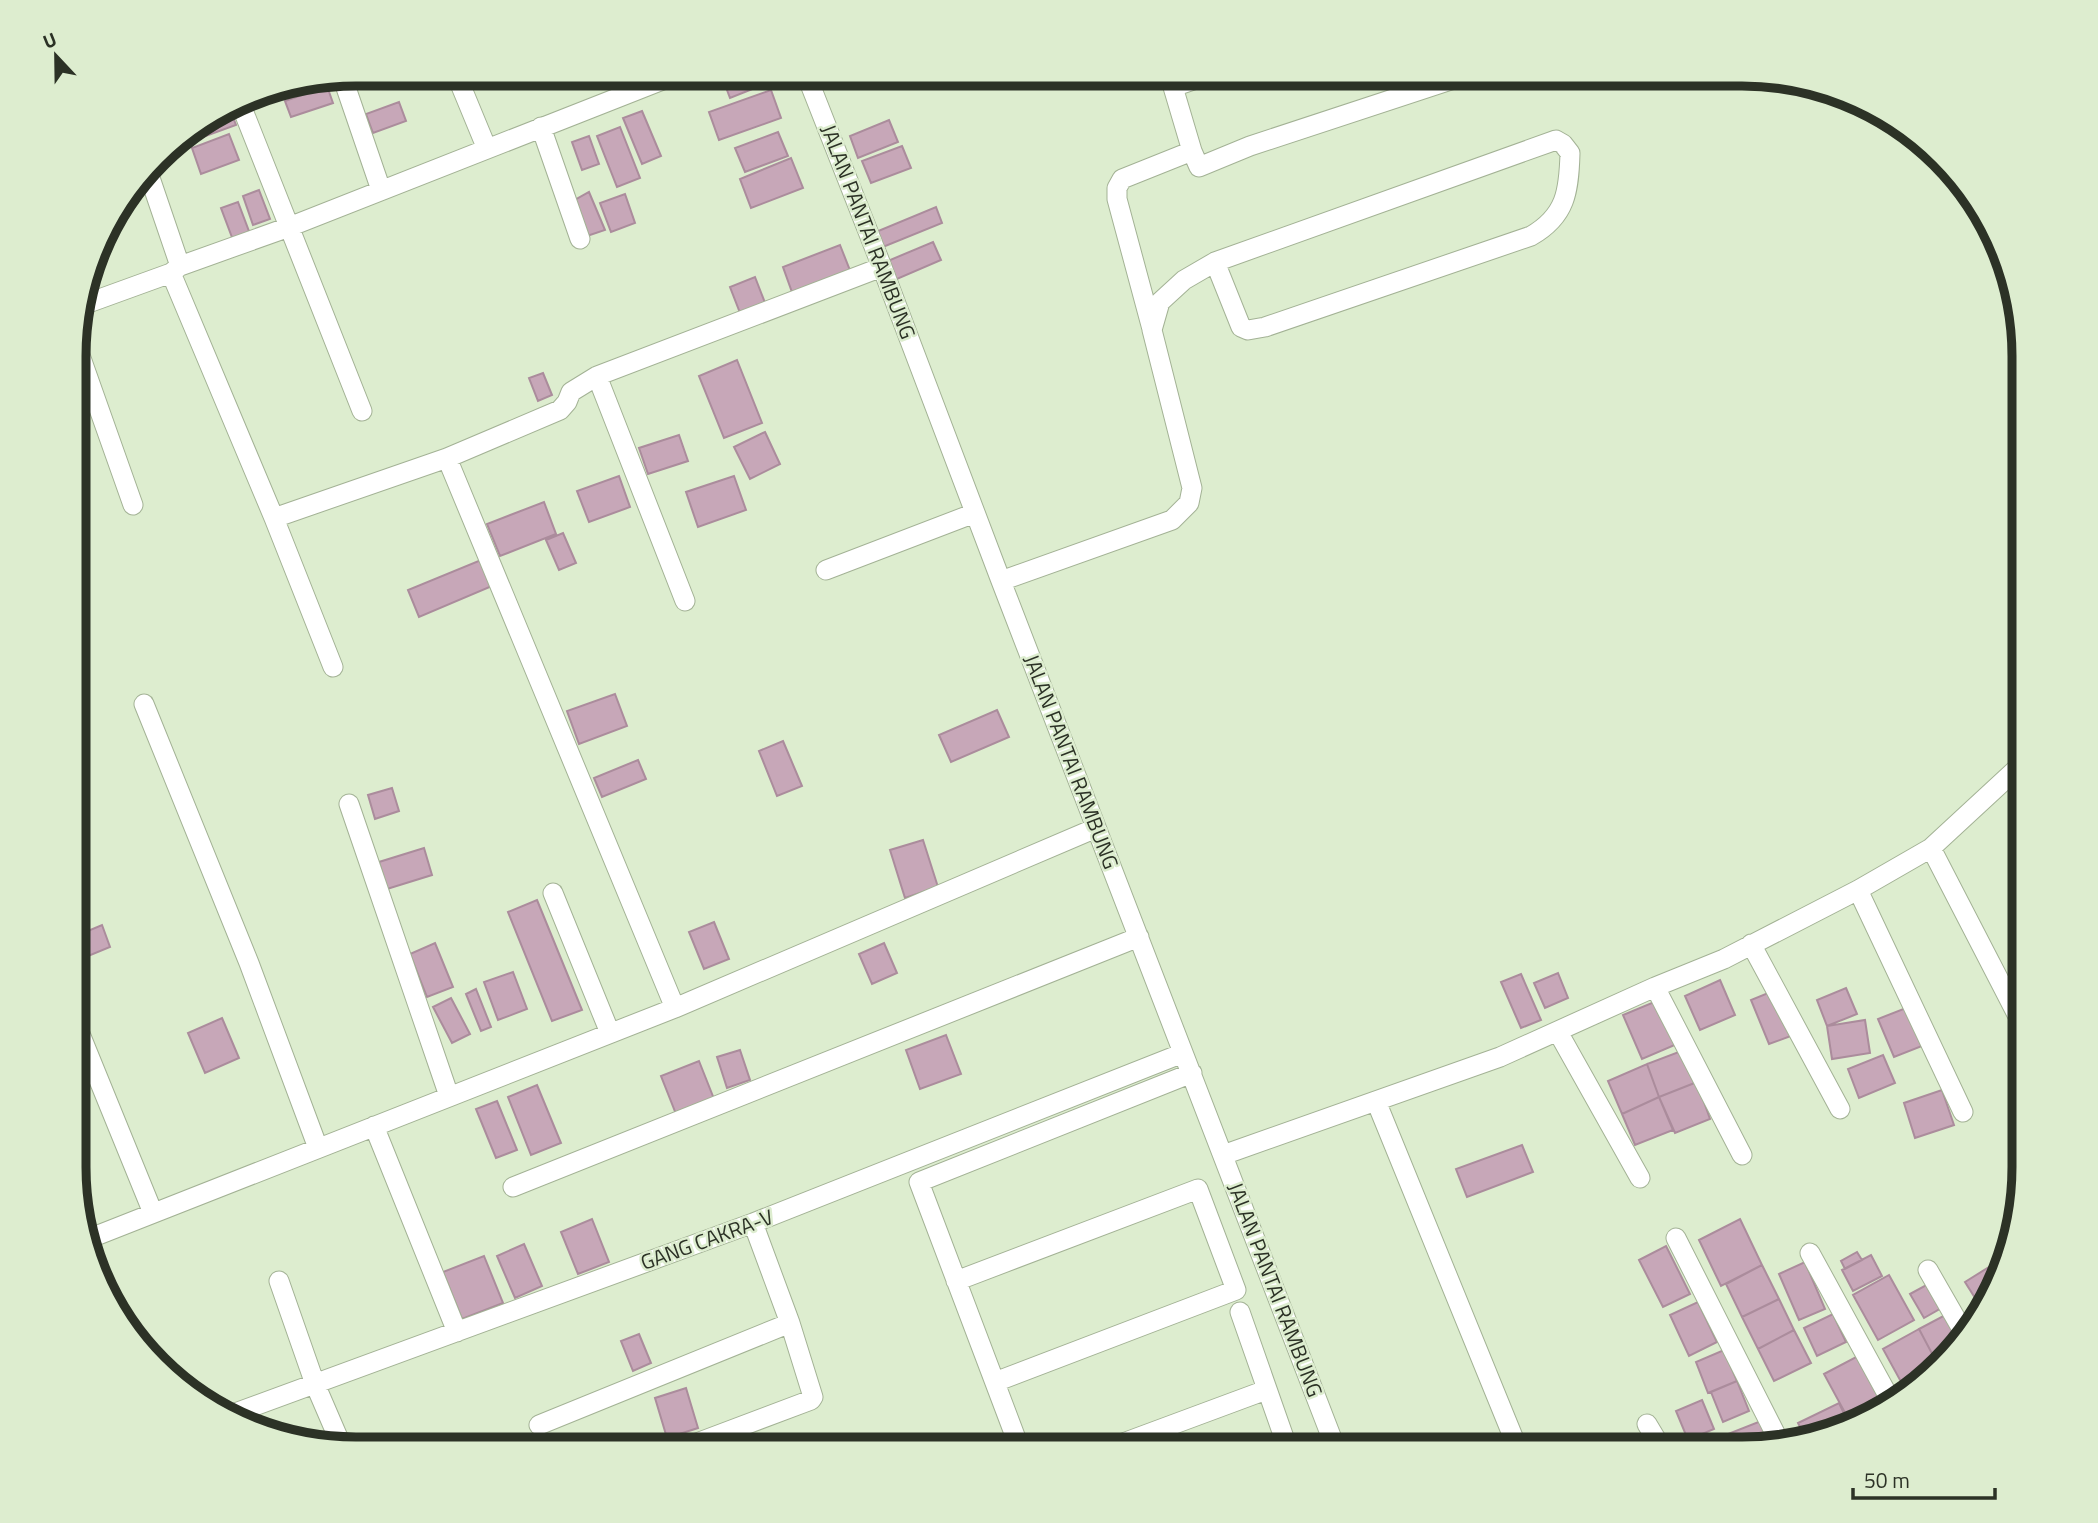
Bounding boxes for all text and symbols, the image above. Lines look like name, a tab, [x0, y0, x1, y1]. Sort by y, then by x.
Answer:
north arrow	[21, 21, 91, 91]
text: U	[38, 24, 61, 56]
street label: JALAN PANTAI RAMBUNG	[813, 120, 925, 344]
street label: JALAN PANTAI RAMBUNG	[1016, 650, 1128, 874]
street label: JALAN PANTAI RAMBUNG	[1220, 1178, 1332, 1402]
street label: GANG CAKRA-V	[636, 1200, 777, 1278]
scale bar	[1853, 1456, 1995, 1500]
text: 50 m	[1864, 1464, 1910, 1496]

